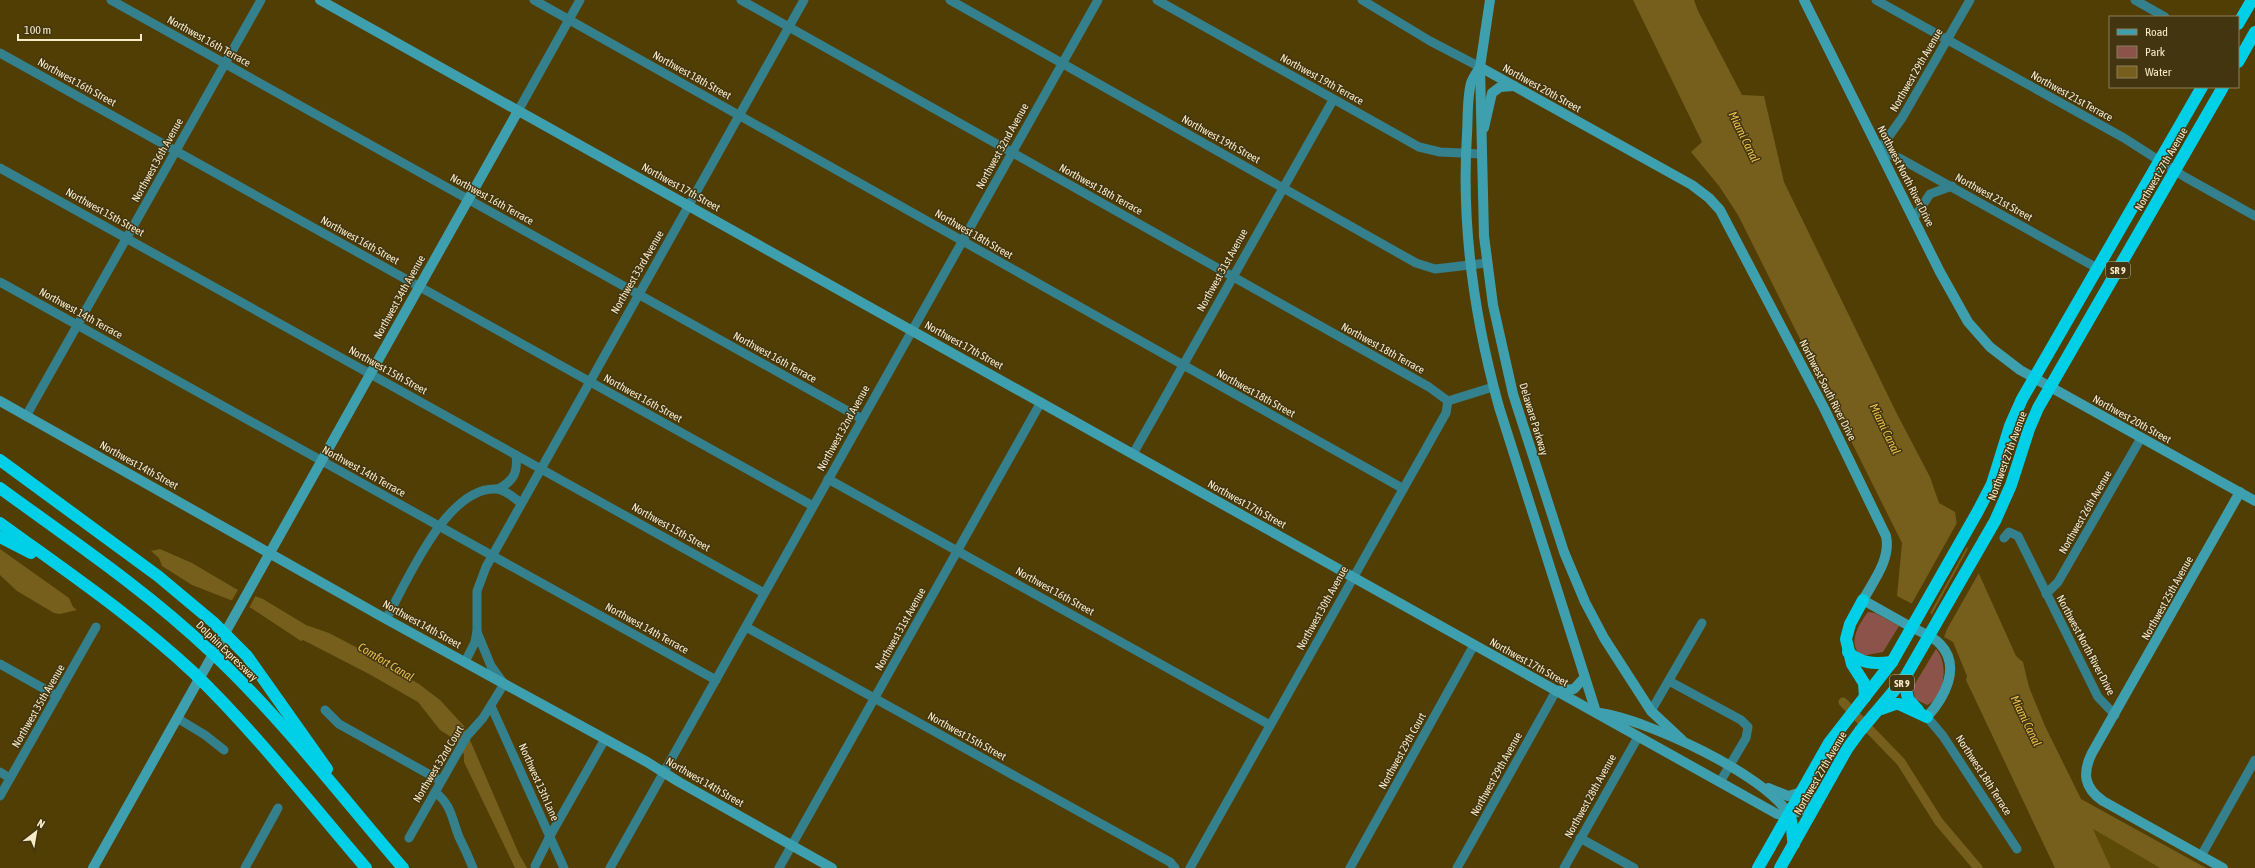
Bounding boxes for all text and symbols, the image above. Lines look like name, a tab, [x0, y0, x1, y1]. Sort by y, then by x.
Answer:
street label: Northwest 16th Terrace	[165, 13, 253, 69]
scale bar	[18, 16, 141, 42]
legend	[2109, 16, 2239, 88]
text: 100 m	[24, 23, 51, 37]
text: Road	[2145, 25, 2168, 39]
street label: Northwest 29th Avenue	[1887, 26, 1945, 114]
text: Park	[2145, 45, 2166, 59]
street label: Northwest 18th Street	[651, 48, 733, 102]
street label: Northwest 19th Terrace	[1278, 51, 1366, 107]
street label: Northwest 16th Street	[36, 55, 118, 109]
street label: Northwest 20th Street	[1501, 61, 1583, 115]
text: Water	[2145, 65, 2172, 79]
street label: Northwest 21st Terrace	[2029, 68, 2115, 124]
street label: Northwest 32nd Avenue	[973, 101, 1031, 191]
water label: Miami Canal	[1726, 109, 1762, 165]
street label: Northwest 19th Street	[1180, 112, 1262, 166]
street label: Northwest 36th Avenue	[129, 116, 185, 204]
street label: Northwest North River Drive	[1875, 124, 1937, 228]
street label: Northwest 27th Avenue	[2132, 125, 2190, 213]
street label: Northwest 17th Street	[640, 160, 722, 214]
street label: Northwest 18th Terrace	[1057, 161, 1145, 217]
street label: Northwest 16th Terrace	[448, 171, 536, 227]
street label: Northwest 21st Street	[1953, 171, 2035, 223]
street label: Northwest 15th Street	[64, 185, 146, 239]
street label: Northwest 18th Street	[933, 207, 1015, 261]
street label: Northwest 16th Street	[319, 213, 401, 267]
street label: Northwest 31st Avenue	[1194, 227, 1250, 313]
street label: Northwest 33rd Avenue	[608, 228, 666, 316]
street label: Northwest 34th Avenue	[371, 253, 427, 341]
road number: SR 9	[2106, 262, 2130, 278]
street label: Northwest 14th Terrace	[37, 285, 125, 341]
street label: Northwest 17th Street	[923, 318, 1005, 372]
street label: Northwest 18th Terrace	[1339, 320, 1427, 376]
street label: Northwest 16th Terrace	[731, 329, 819, 385]
street label: Northwest South River Drive	[1797, 337, 1859, 443]
street label: Northwest 15th Street	[347, 343, 429, 397]
street label: Northwest 18th Street	[1215, 366, 1297, 420]
street label: Northwest 16th Street	[602, 371, 684, 425]
street label: Delaware Parkway	[1517, 381, 1551, 457]
street label: Northwest 32nd Avenue	[814, 383, 872, 473]
street label: Northwest 20th Street	[2091, 392, 2173, 446]
water label: Miami Canal	[1867, 401, 1903, 457]
street label: Northwest 27th Avenue	[1985, 410, 2029, 502]
street label: Northwest 14th Street	[98, 438, 180, 492]
street label: Northwest 14th Terrace	[320, 443, 408, 499]
street label: Northwest 26th Avenue	[2056, 468, 2114, 556]
street label: Northwest 17th Street	[1206, 477, 1288, 531]
street label: Northwest 15th Street	[630, 500, 712, 554]
street label: Northwest 25th Avenue	[2139, 554, 2195, 642]
street label: Northwest 16th Street	[1014, 564, 1096, 618]
street label: Northwest 30th Avenue	[1294, 564, 1350, 652]
street label: Northwest 31st Avenue	[872, 586, 928, 672]
street label: Northwest North River Drive	[2054, 593, 2118, 697]
street label: Northwest 14th Street	[381, 597, 463, 651]
street label: Northwest 14th Terrace	[603, 600, 691, 656]
street label: Dolphin Expressway	[194, 619, 260, 684]
street label: Northwest 17th Street	[1488, 635, 1570, 689]
water label: Comfort Canal	[356, 640, 416, 684]
street label: Northwest 35th Avenue	[9, 662, 67, 750]
road number: SR 9	[1890, 675, 1914, 691]
water label: Miami Canal	[2008, 693, 2044, 749]
street label: Northwest 15th Street	[926, 709, 1008, 763]
street label: Northwest 29th Court	[1376, 711, 1428, 791]
street label: Northwest 32nd Court	[410, 723, 466, 805]
street label: Northwest 27th Avenue	[1791, 729, 1849, 817]
street label: Northwest 29th Avenue	[1468, 730, 1524, 818]
street label: Northwest 18th Terrace	[1954, 733, 2014, 817]
street label: Northwest 13th Lane	[517, 741, 561, 823]
street label: Northwest 28th Avenue	[1562, 752, 1618, 840]
street label: Northwest 14th Street	[664, 755, 746, 809]
north arrow	[16, 812, 56, 852]
text: N	[35, 817, 47, 830]

